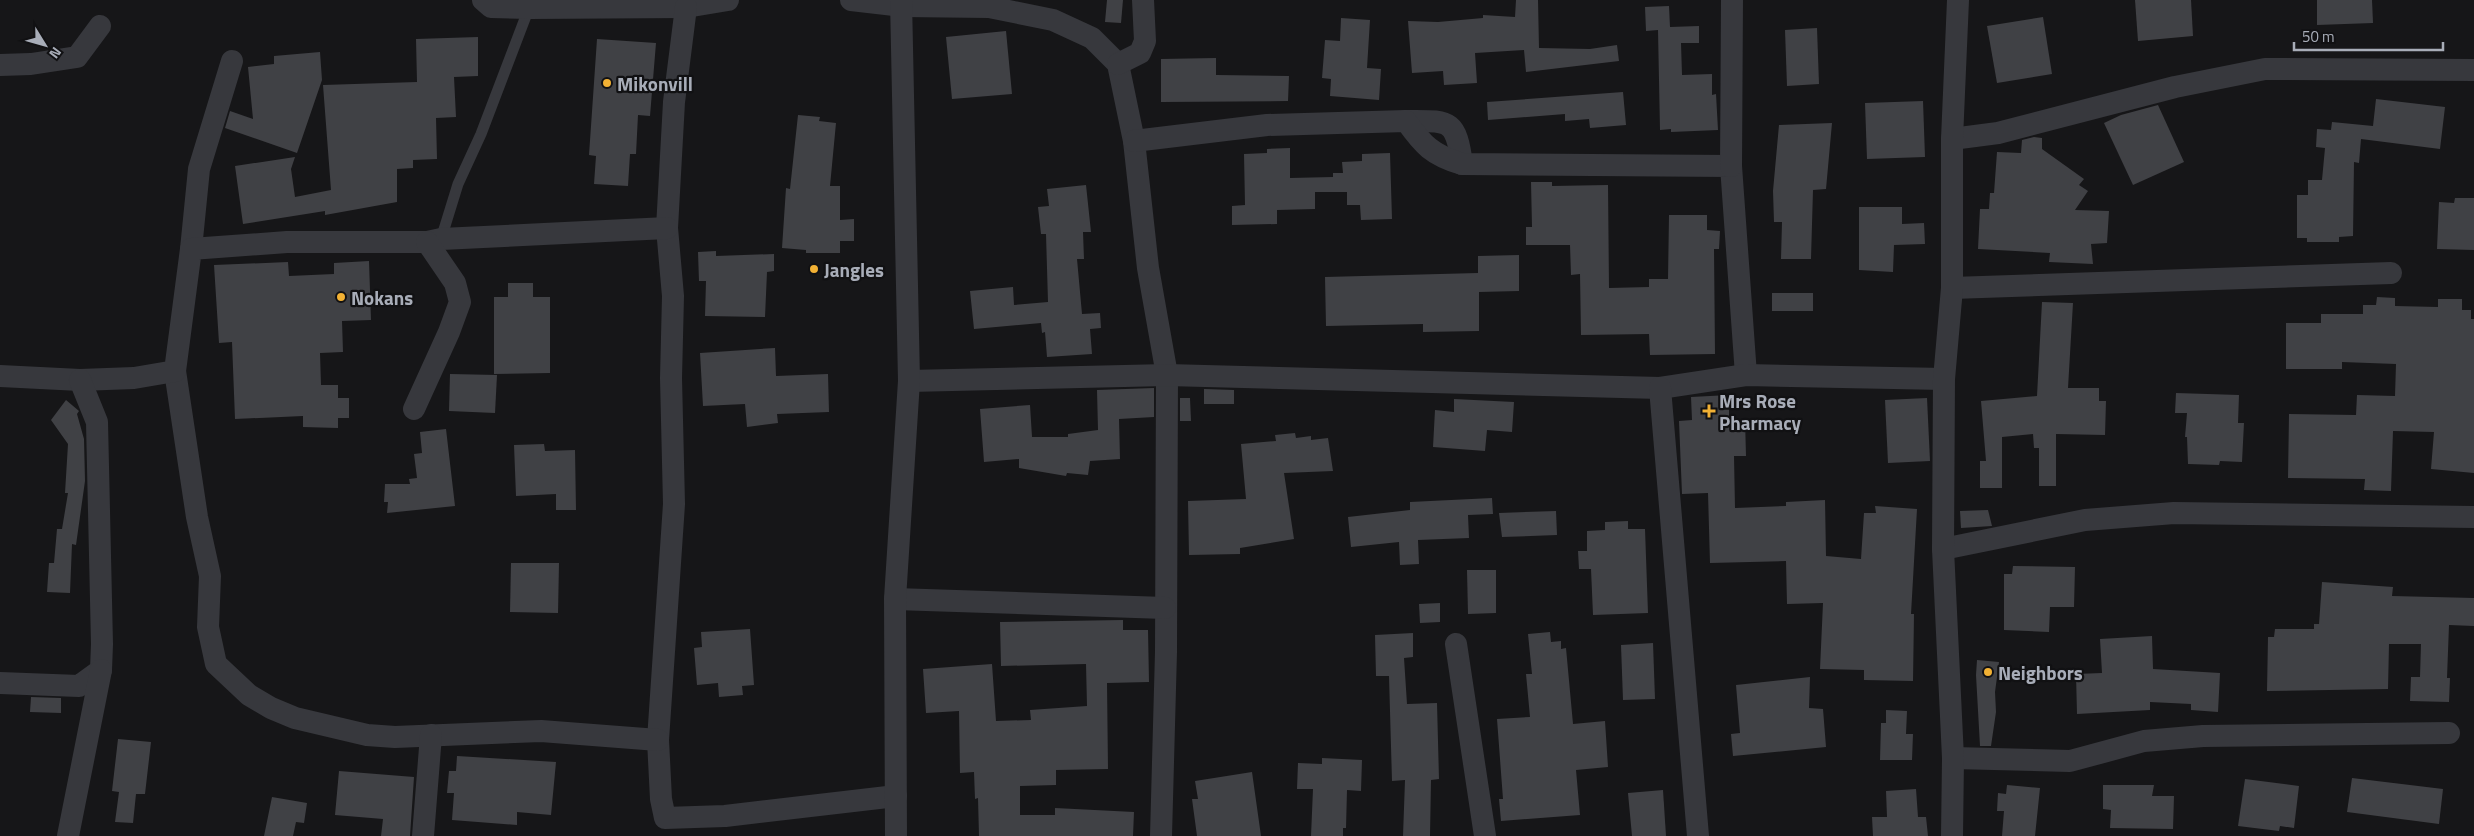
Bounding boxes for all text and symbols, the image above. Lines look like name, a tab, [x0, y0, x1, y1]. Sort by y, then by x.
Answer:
north arrow	[20, 20, 70, 70]
scale bar	[2294, 20, 2443, 52]
text: 50 m	[2302, 25, 2335, 48]
text: N	[44, 43, 67, 63]
place label: Mikonvill	[617, 69, 693, 98]
marker: Mikonvill	[601, 77, 613, 89]
place label: Jangles	[824, 255, 884, 284]
marker: Jangles	[808, 263, 820, 275]
place label: Nokans	[351, 283, 413, 312]
marker: Nokans	[335, 291, 347, 303]
place label: Mrs Rose Pharmacy	[1719, 386, 1802, 437]
marker: Mrs Rose Pharmacy	[1703, 405, 1715, 417]
place label: Neighbors	[1998, 658, 2083, 687]
marker: Neighbors	[1982, 666, 1994, 678]

